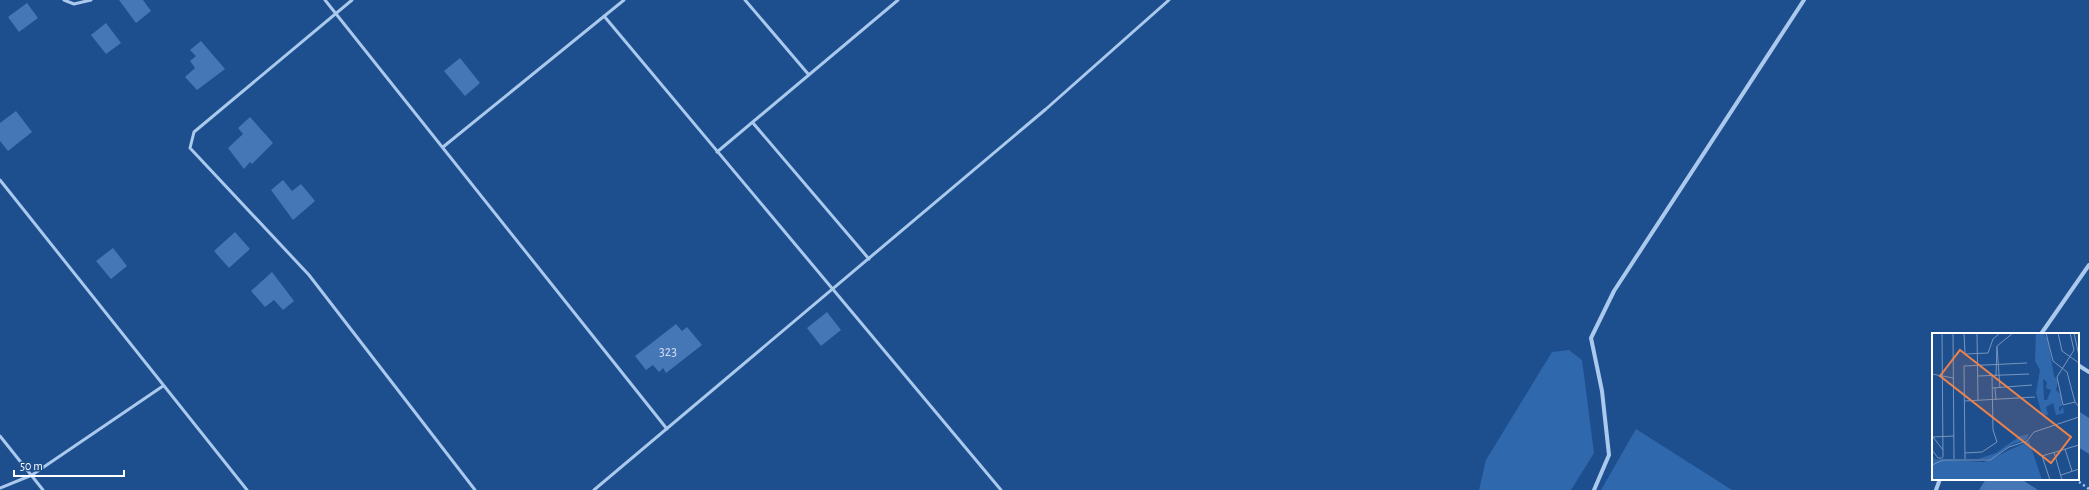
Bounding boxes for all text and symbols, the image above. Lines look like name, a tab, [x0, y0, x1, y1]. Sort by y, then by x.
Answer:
inset map	[1932, 333, 2079, 480]
house number: 323	[659, 345, 677, 359]
scale bar	[14, 452, 124, 478]
text: 50 m	[20, 460, 43, 472]

